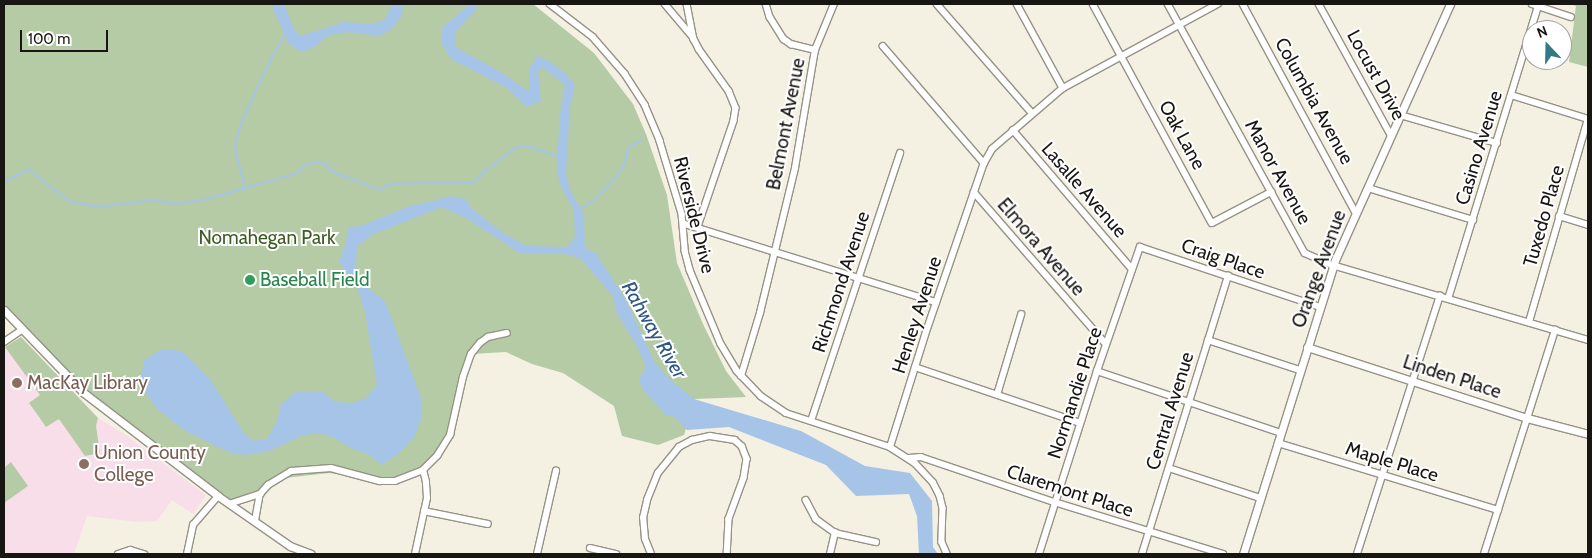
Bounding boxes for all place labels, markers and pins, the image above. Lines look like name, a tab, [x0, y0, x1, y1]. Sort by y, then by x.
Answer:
place label: Baseball Field	[260, 269, 369, 291]
marker: Baseball Field	[244, 274, 256, 286]
place label: MacKay Library	[27, 372, 148, 394]
marker: MacKay Library	[11, 377, 23, 389]
place label: Union County College	[94, 442, 206, 486]
marker: Union County College	[78, 458, 90, 470]

